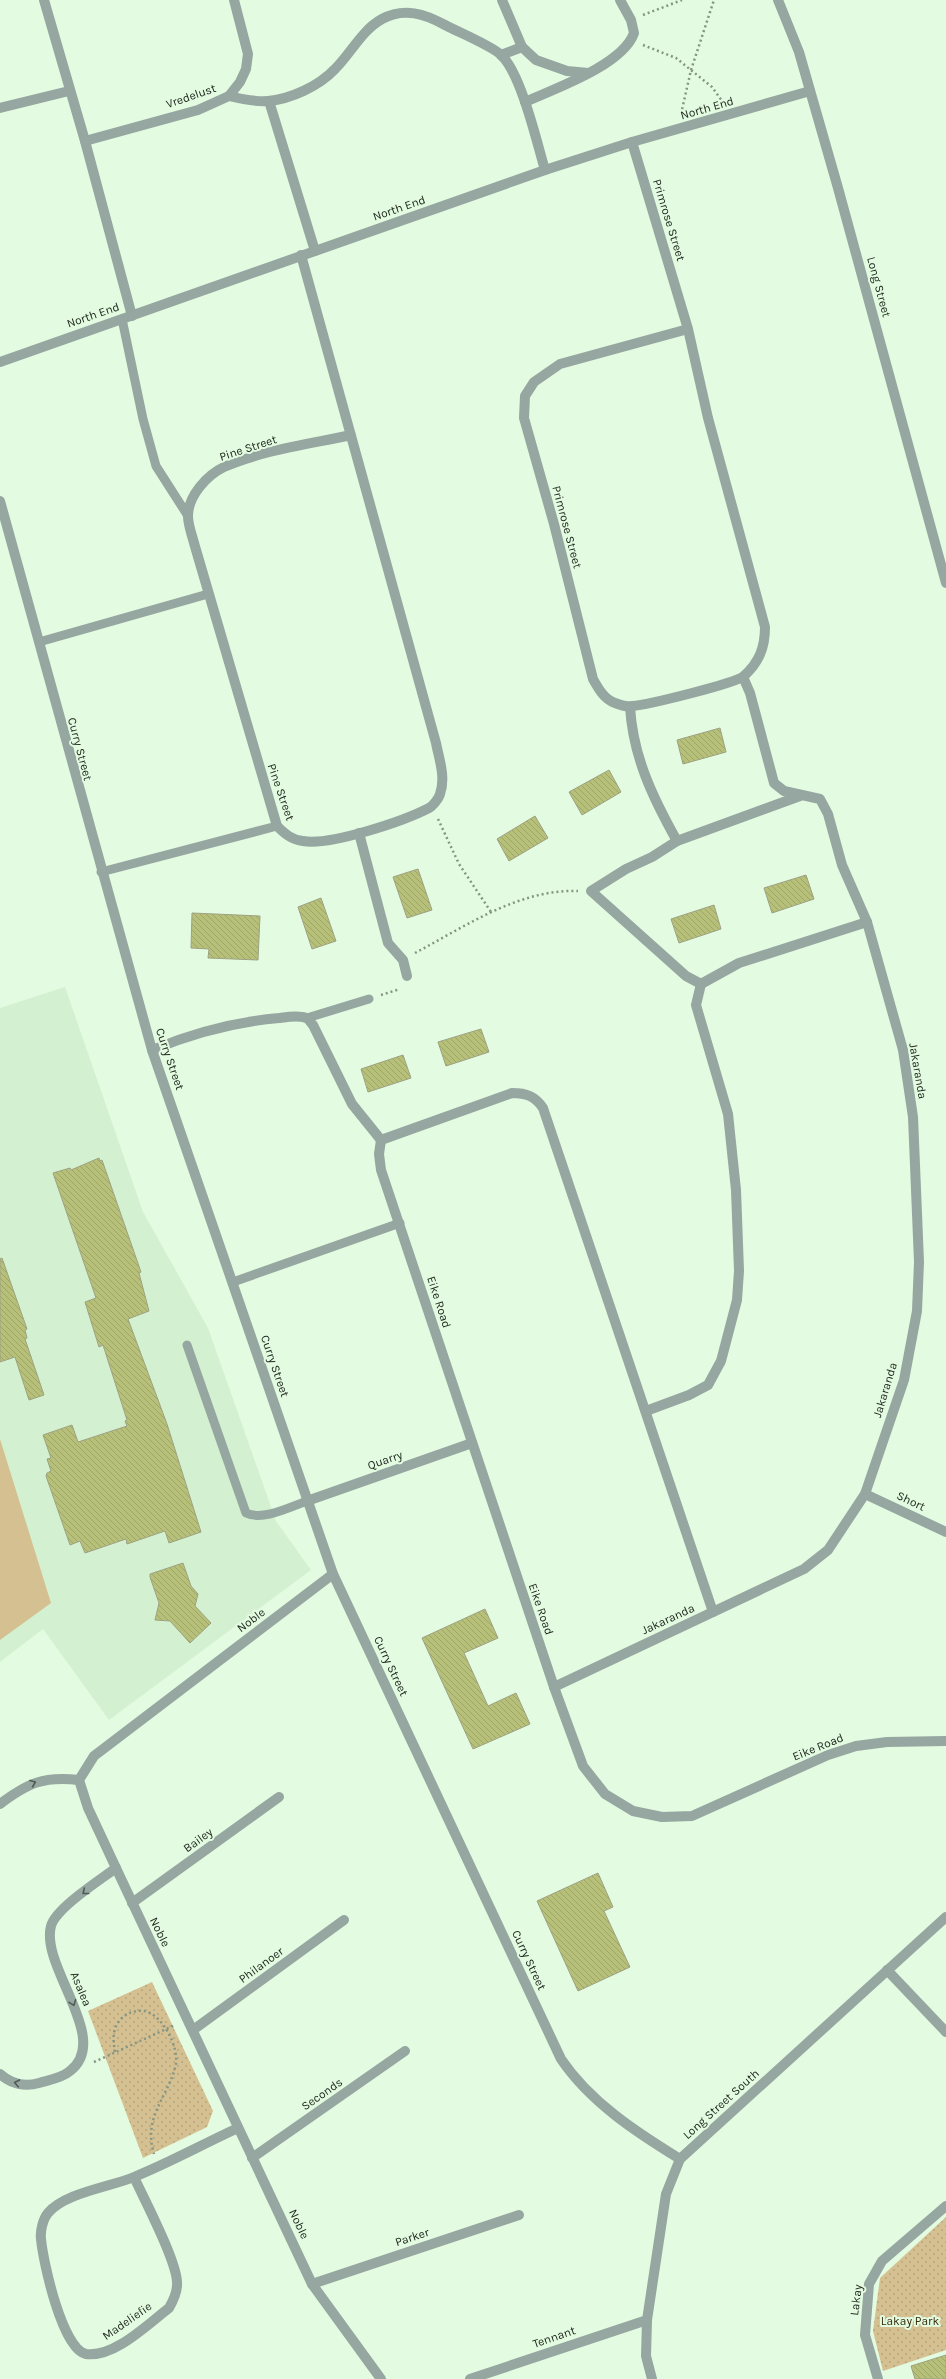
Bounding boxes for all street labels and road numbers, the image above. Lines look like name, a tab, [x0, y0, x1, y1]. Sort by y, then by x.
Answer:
street label: Vredelust	[164, 81, 218, 111]
street label: North End	[679, 94, 735, 122]
street label: Primrose Street	[650, 177, 688, 263]
street label: North End	[371, 192, 427, 224]
street label: Long Street	[864, 255, 894, 319]
street label: North End	[65, 299, 121, 331]
street label: Pine Street	[218, 432, 279, 464]
street label: Primrose Street	[549, 484, 585, 570]
street label: Curry Street	[65, 716, 95, 783]
street label: Pine Street	[265, 762, 297, 823]
street label: Curry Street	[153, 1026, 187, 1092]
street label: Jakaranda	[906, 1042, 930, 1100]
street label: Eike Road	[424, 1274, 454, 1330]
street label: Curry Street	[258, 1333, 292, 1399]
street label: Jakaranda	[870, 1361, 900, 1419]
street label: Quarry	[366, 1447, 405, 1472]
street label: Short	[894, 1488, 928, 1514]
street label: Eike Road	[526, 1581, 556, 1637]
street label: Jakaranda	[639, 1601, 697, 1637]
street label: Noble	[234, 1605, 268, 1635]
street label: Curry Street	[371, 1634, 411, 1699]
street label: Eike Road	[790, 1730, 846, 1764]
street label: Bailey	[181, 1824, 216, 1855]
street label: Noble	[147, 1915, 173, 1949]
street label: Curry Street	[509, 1928, 549, 1993]
street label: Philanoer	[236, 1944, 287, 1986]
street label: Asalea	[68, 1970, 94, 2008]
street label: Long Street South	[680, 2066, 762, 2142]
street label: Seconds	[299, 2075, 345, 2113]
street label: Noble	[286, 2207, 312, 2241]
street label: Parker	[393, 2225, 431, 2249]
street label: Lakay	[847, 2283, 865, 2316]
street label: Madeliefie	[100, 2299, 154, 2343]
street label: Tennant	[531, 2323, 578, 2351]

